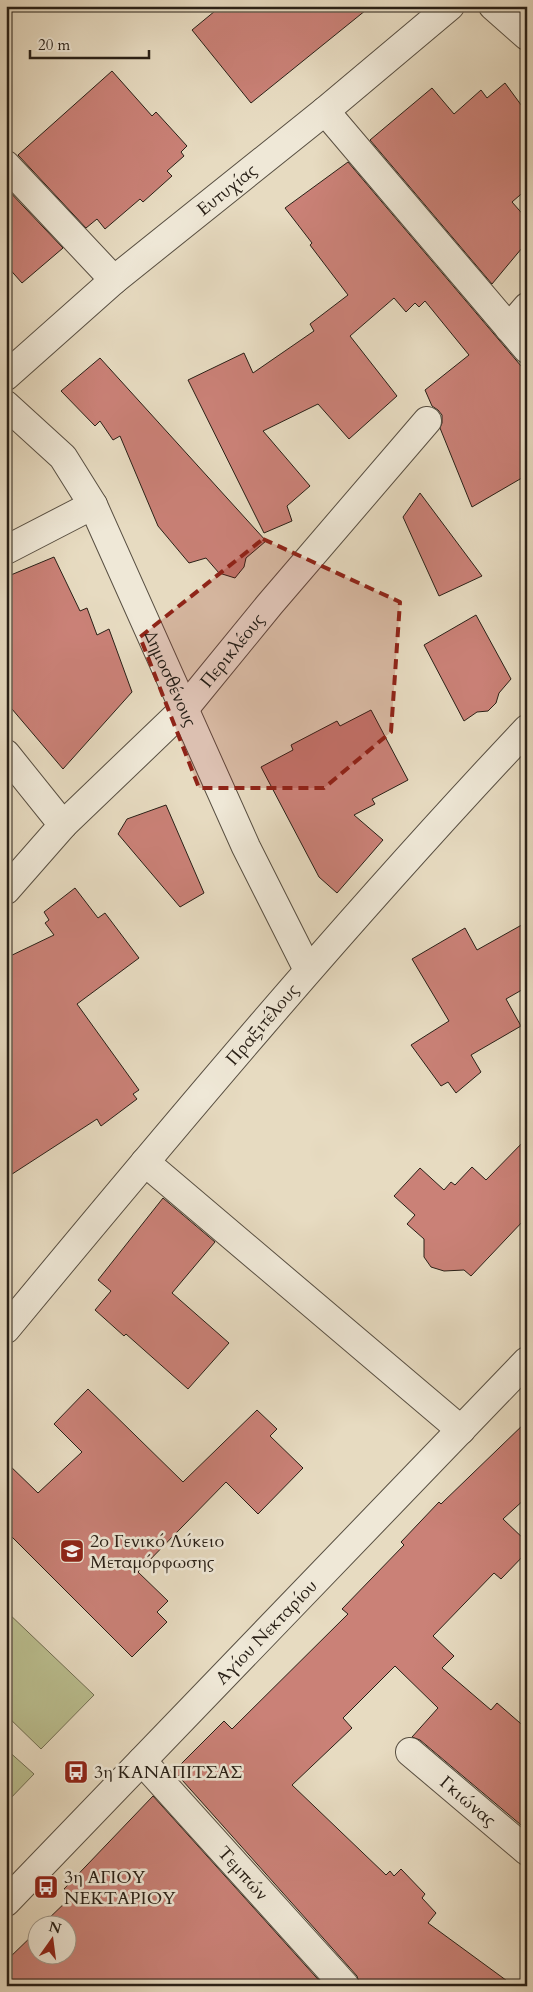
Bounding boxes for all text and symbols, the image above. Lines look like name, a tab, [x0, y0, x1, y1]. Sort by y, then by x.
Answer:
scale bar	[30, 28, 149, 60]
text: 20 m	[38, 35, 70, 55]
street label: Ευτυχίας	[191, 158, 262, 222]
street label: Περικλέους	[194, 607, 270, 693]
street label: Δημοσθένους	[138, 626, 203, 731]
street label: Πραξιτέλους	[220, 978, 305, 1071]
place label: 2ο Γενικό Λύκειο Μεταμόρφωσης	[90, 1529, 224, 1575]
school or university icon: 2ο Γενικό Λύκειο Μεταμόρφωσης	[59, 1538, 85, 1564]
street label: Αγίου Νεκταρίου	[210, 1574, 323, 1690]
bus stop icon: 3η ΚΑΝΑΠΙΤΣΑΣ	[63, 1759, 89, 1785]
place label: 3η ΚΑΝΑΠΙΤΣΑΣ	[94, 1760, 243, 1785]
street label: Γκιώνας	[434, 1770, 502, 1832]
street label: Τεμπών	[212, 1841, 274, 1906]
place label: 3η ΑΓΙΟΥ ΝΕΚΤΑΡΙΟΥ	[64, 1865, 176, 1911]
bus stop icon: 3η ΑΓΙΟΥ ΝΕΚΤΑΡΙΟΥ	[33, 1874, 59, 1900]
north arrow	[28, 1914, 78, 1964]
text: N	[47, 1917, 63, 1939]

